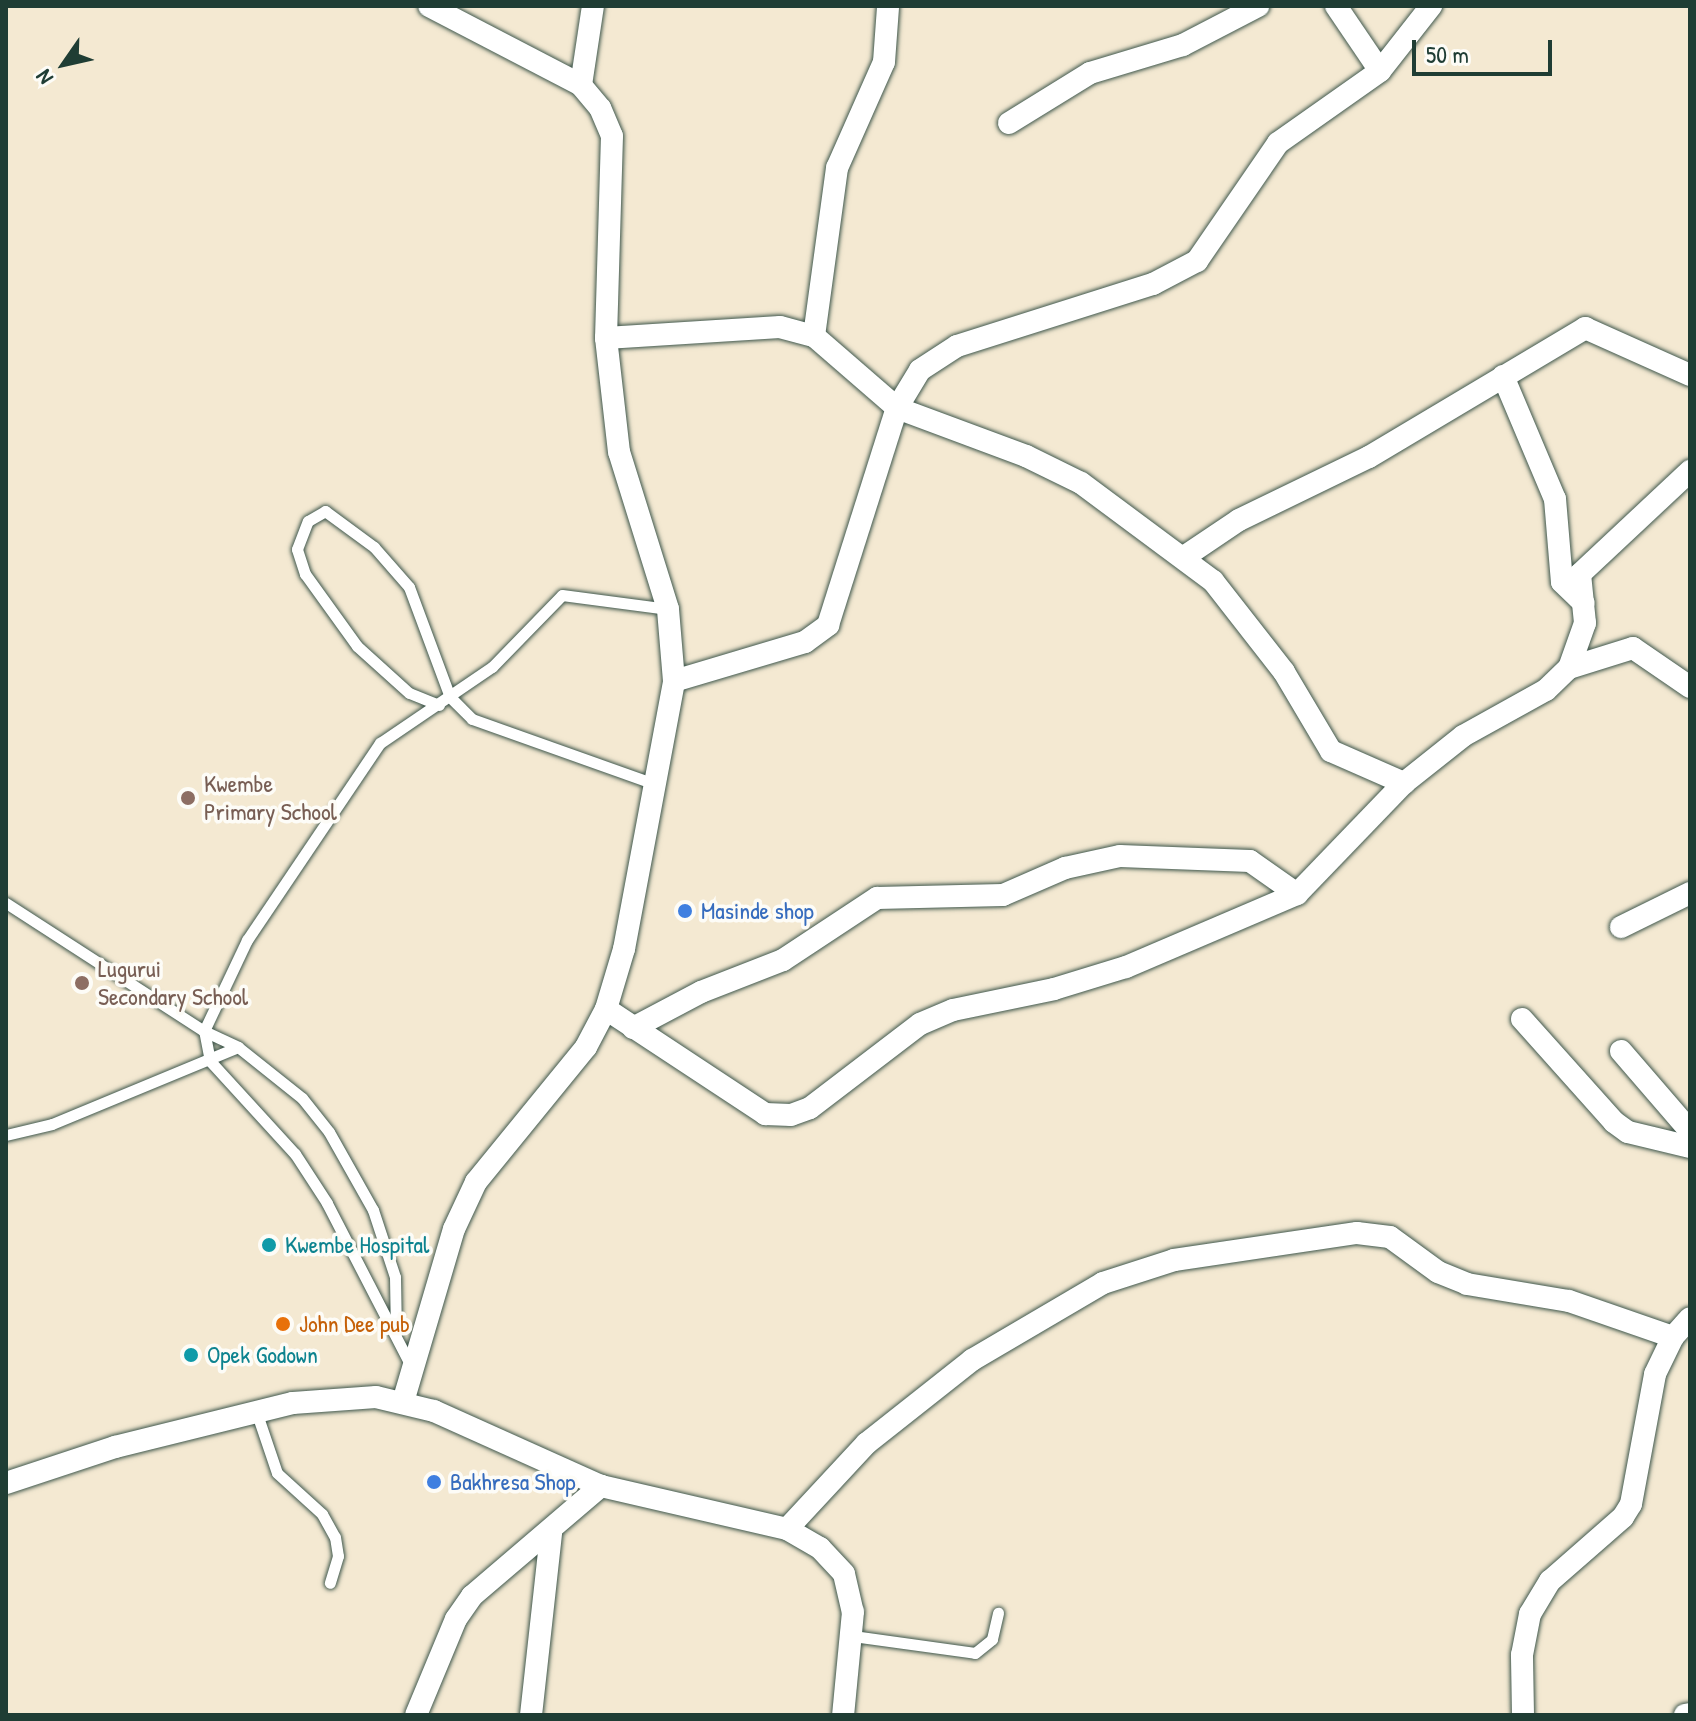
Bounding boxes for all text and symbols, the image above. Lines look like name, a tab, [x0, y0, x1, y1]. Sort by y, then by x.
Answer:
north arrow	[24, 24, 104, 104]
scale bar	[1416, 24, 1556, 74]
text: 50 m	[1426, 38, 1469, 70]
text: N	[28, 64, 60, 91]
place label: Kwembe Primary School	[204, 770, 337, 826]
marker: Kwembe Primary School	[179, 789, 197, 807]
place label: Masinde shop	[701, 897, 814, 925]
marker: Masinde shop	[676, 902, 694, 920]
place label: Lugurui Secondary School	[98, 955, 248, 1011]
marker: Lugurui Secondary School	[73, 974, 91, 992]
place label: Kwembe Hospital	[285, 1231, 429, 1259]
marker: Kwembe Hospital	[260, 1236, 278, 1254]
place label: John Dee pub	[299, 1310, 410, 1338]
marker: John Dee pub	[274, 1315, 292, 1333]
place label: Opek Godown	[207, 1341, 318, 1369]
marker: Opek Godown	[182, 1346, 200, 1364]
place label: Bakhresa Shop	[450, 1468, 576, 1496]
marker: Bakhresa Shop	[425, 1473, 443, 1491]

